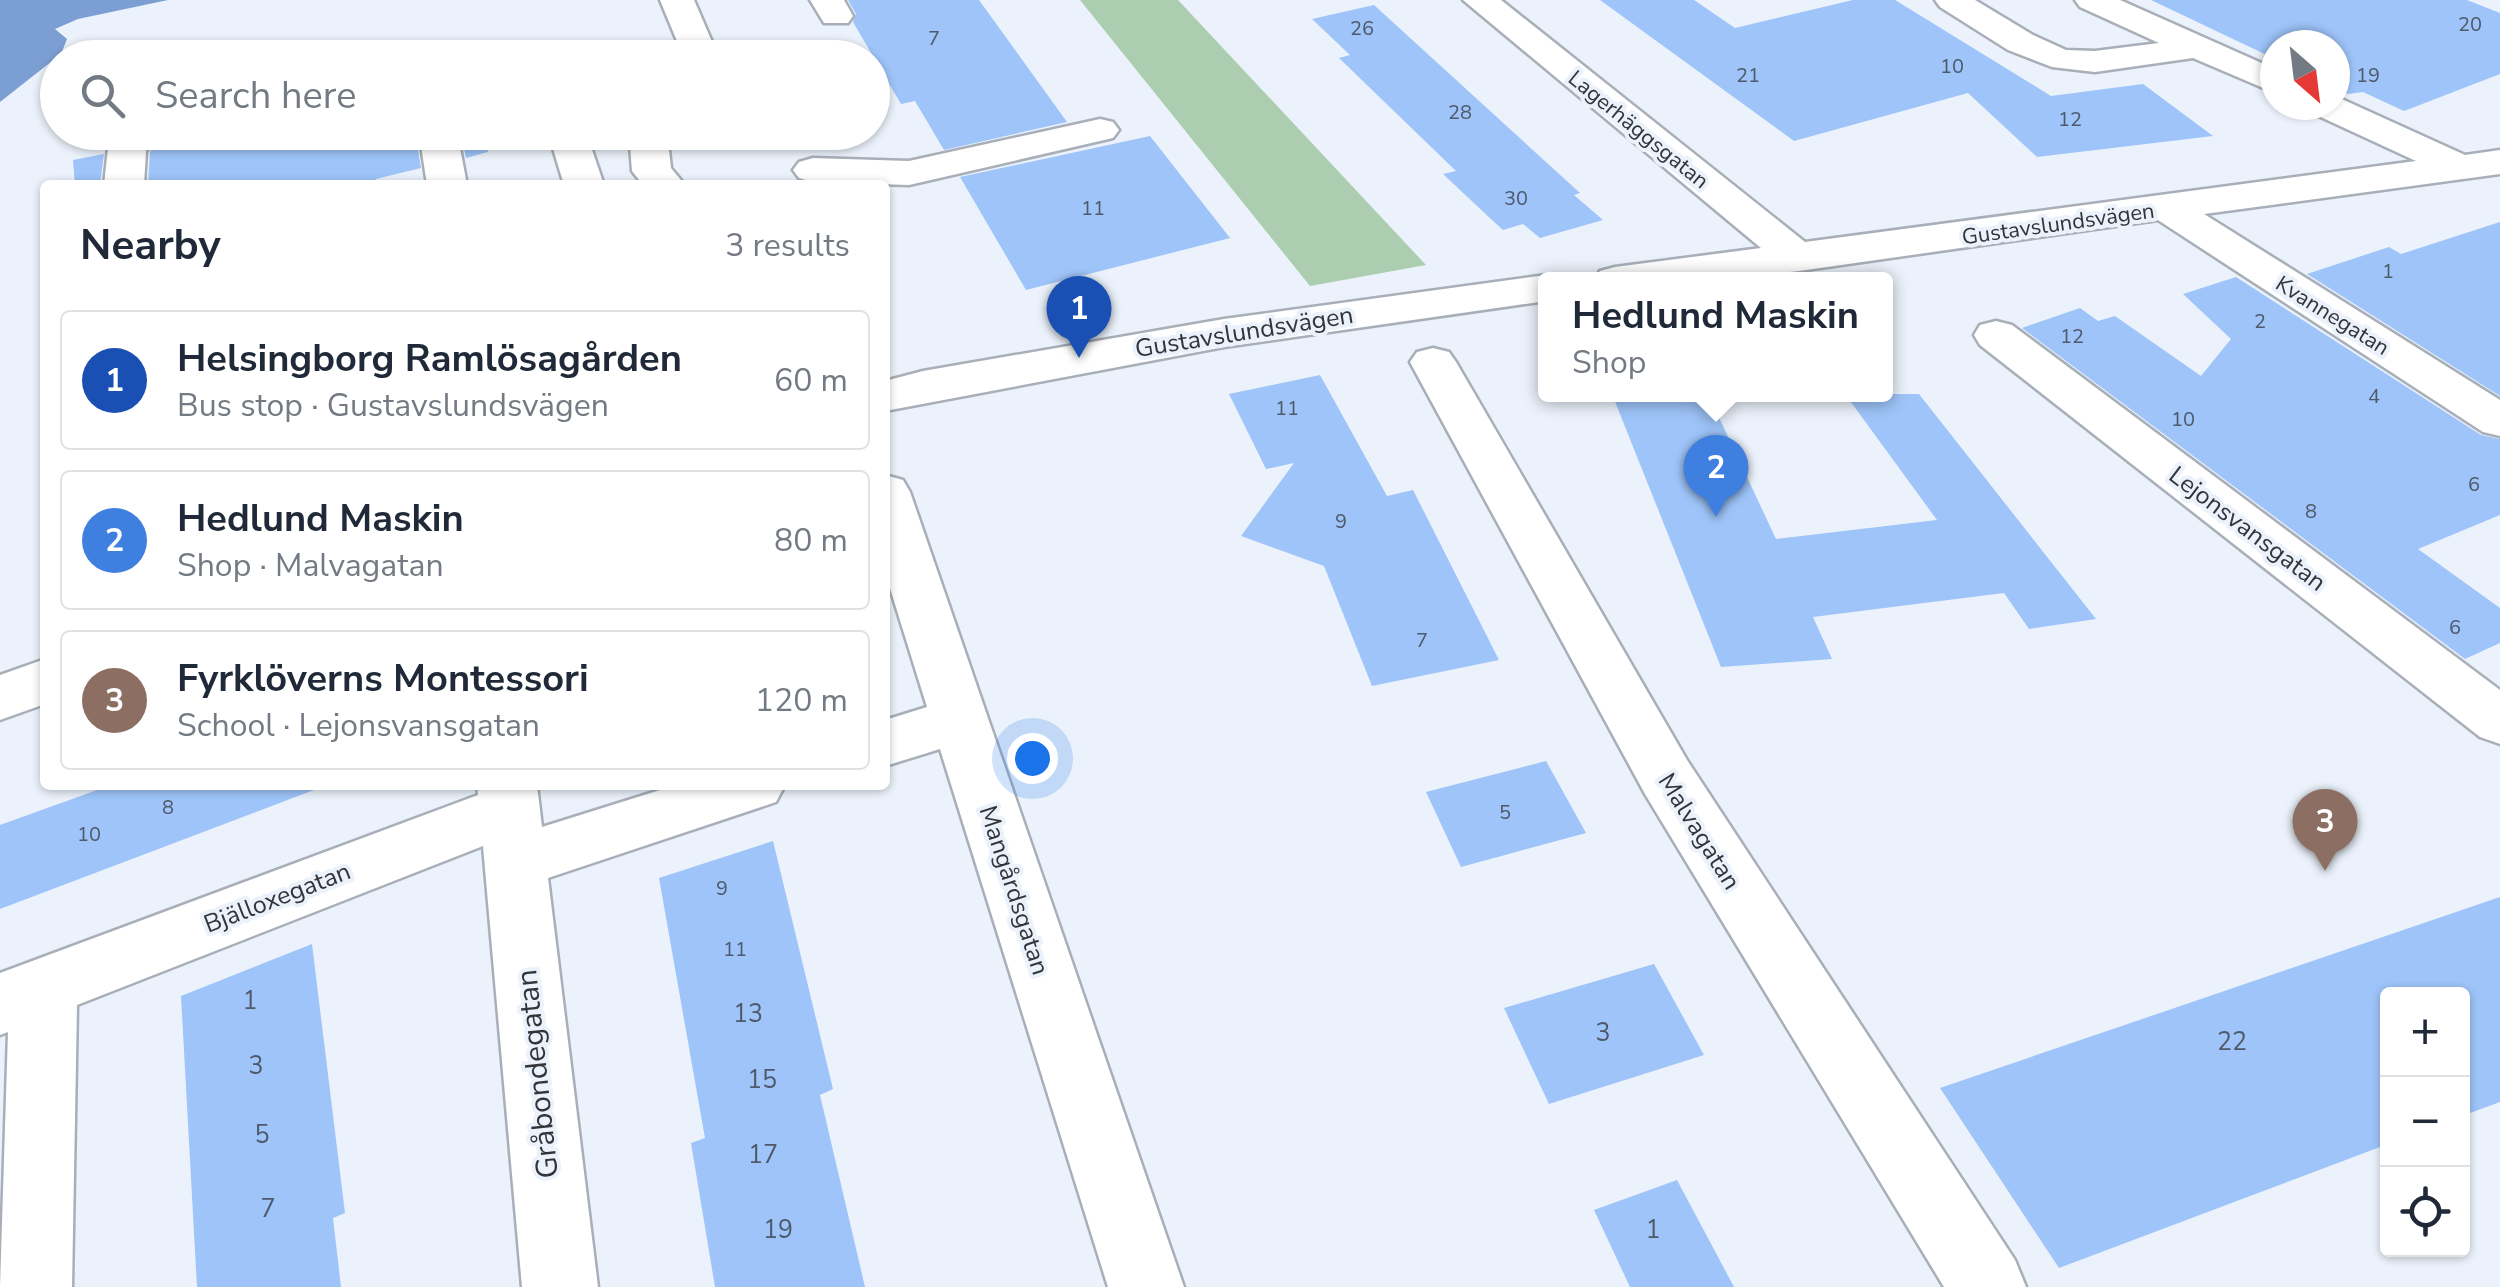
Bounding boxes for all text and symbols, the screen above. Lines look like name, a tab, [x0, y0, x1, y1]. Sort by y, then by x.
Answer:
house number: 20	[2458, 11, 2482, 38]
house number: 26	[1350, 15, 1374, 42]
house number: 7	[928, 25, 940, 52]
north arrow	[2260, 30, 2350, 120]
search box	[40, 40, 890, 150]
house number: 10	[1940, 53, 1964, 80]
house number: 21	[1736, 62, 1760, 89]
house number: 19	[2356, 62, 2380, 89]
street label: Lagerhäggsgatan	[1562, 64, 1715, 196]
icon: search	[75, 68, 130, 123]
text: Search here	[155, 70, 356, 121]
house number: 28	[1448, 99, 1472, 126]
house number: 12	[2058, 106, 2082, 133]
house number: 30	[1504, 185, 1528, 212]
house number: 11	[1081, 195, 1105, 222]
street label: Gustavslundsvägen	[1960, 196, 2156, 252]
text: Nearby	[80, 217, 221, 274]
text: 3 results	[725, 224, 850, 267]
house number: 1	[2382, 258, 2394, 285]
street label: Kvannegatan	[2270, 269, 2395, 363]
popup	[1538, 272, 1893, 402]
pin: 1	[1046, 276, 1112, 358]
text: Hedlund Maskin	[1572, 290, 1859, 341]
street label: Gustavslundsvägen	[1133, 298, 1356, 366]
house number: 2	[2254, 308, 2266, 335]
house number: 12	[2060, 323, 2084, 350]
text: Helsingborg Ramlösagården	[177, 333, 682, 384]
text: Shop	[1572, 341, 1646, 384]
text: 1	[105, 359, 124, 402]
text: 60 m	[774, 359, 848, 402]
house number: 4	[2368, 383, 2380, 410]
text: Bus stop · Gustavslundsvägen	[177, 384, 609, 427]
house number: 11	[1275, 395, 1299, 422]
house number: 10	[2171, 406, 2195, 433]
pin: 2	[1684, 434, 1748, 517]
street label: Lejonsvansgatan	[2162, 458, 2333, 599]
house number: 6	[2468, 471, 2480, 498]
text: Hedlund Maskin	[177, 493, 464, 544]
house number: 8	[2305, 498, 2317, 525]
house number: 9	[1335, 508, 1347, 535]
text: 2	[105, 519, 124, 562]
text: 80 m	[774, 519, 848, 562]
text: Shop · Malvagatan	[177, 544, 444, 587]
house number: 6	[2449, 614, 2461, 641]
house number: 7	[1416, 627, 1428, 654]
text: Fyrklöverns Montessori	[177, 653, 589, 704]
text: 3	[105, 679, 124, 722]
text: 120 m	[755, 679, 848, 722]
text: School · Lejonsvansgatan	[177, 704, 540, 747]
your location	[1007, 733, 1058, 784]
street label: Malvagatan	[1650, 767, 1748, 896]
pin: 3	[2292, 788, 2358, 871]
house number: 8	[162, 794, 174, 821]
house number: 5	[1499, 799, 1511, 826]
street label: Mangårdsgatan	[971, 801, 1057, 979]
house number: 10	[77, 821, 101, 848]
street label: Bjälloxegatan	[199, 854, 356, 942]
house number: 9	[716, 875, 728, 902]
house number: 11	[723, 936, 747, 963]
street label: Gråbondegatan	[506, 967, 569, 1180]
house number: 1	[242, 984, 258, 1018]
map controls	[2380, 987, 2470, 1257]
button: +	[2380, 987, 2470, 1077]
house number: 13	[733, 997, 763, 1031]
house number: 3	[1595, 1016, 1611, 1050]
house number: 22	[2217, 1025, 2247, 1059]
house number: 3	[248, 1049, 264, 1083]
house number: 15	[747, 1063, 777, 1097]
button: −	[2380, 1077, 2470, 1167]
house number: 5	[254, 1118, 270, 1152]
house number: 17	[748, 1138, 778, 1172]
button: locate	[2380, 1167, 2470, 1257]
house number: 7	[260, 1192, 276, 1226]
house number: 19	[763, 1213, 793, 1247]
house number: 1	[1645, 1213, 1661, 1247]

